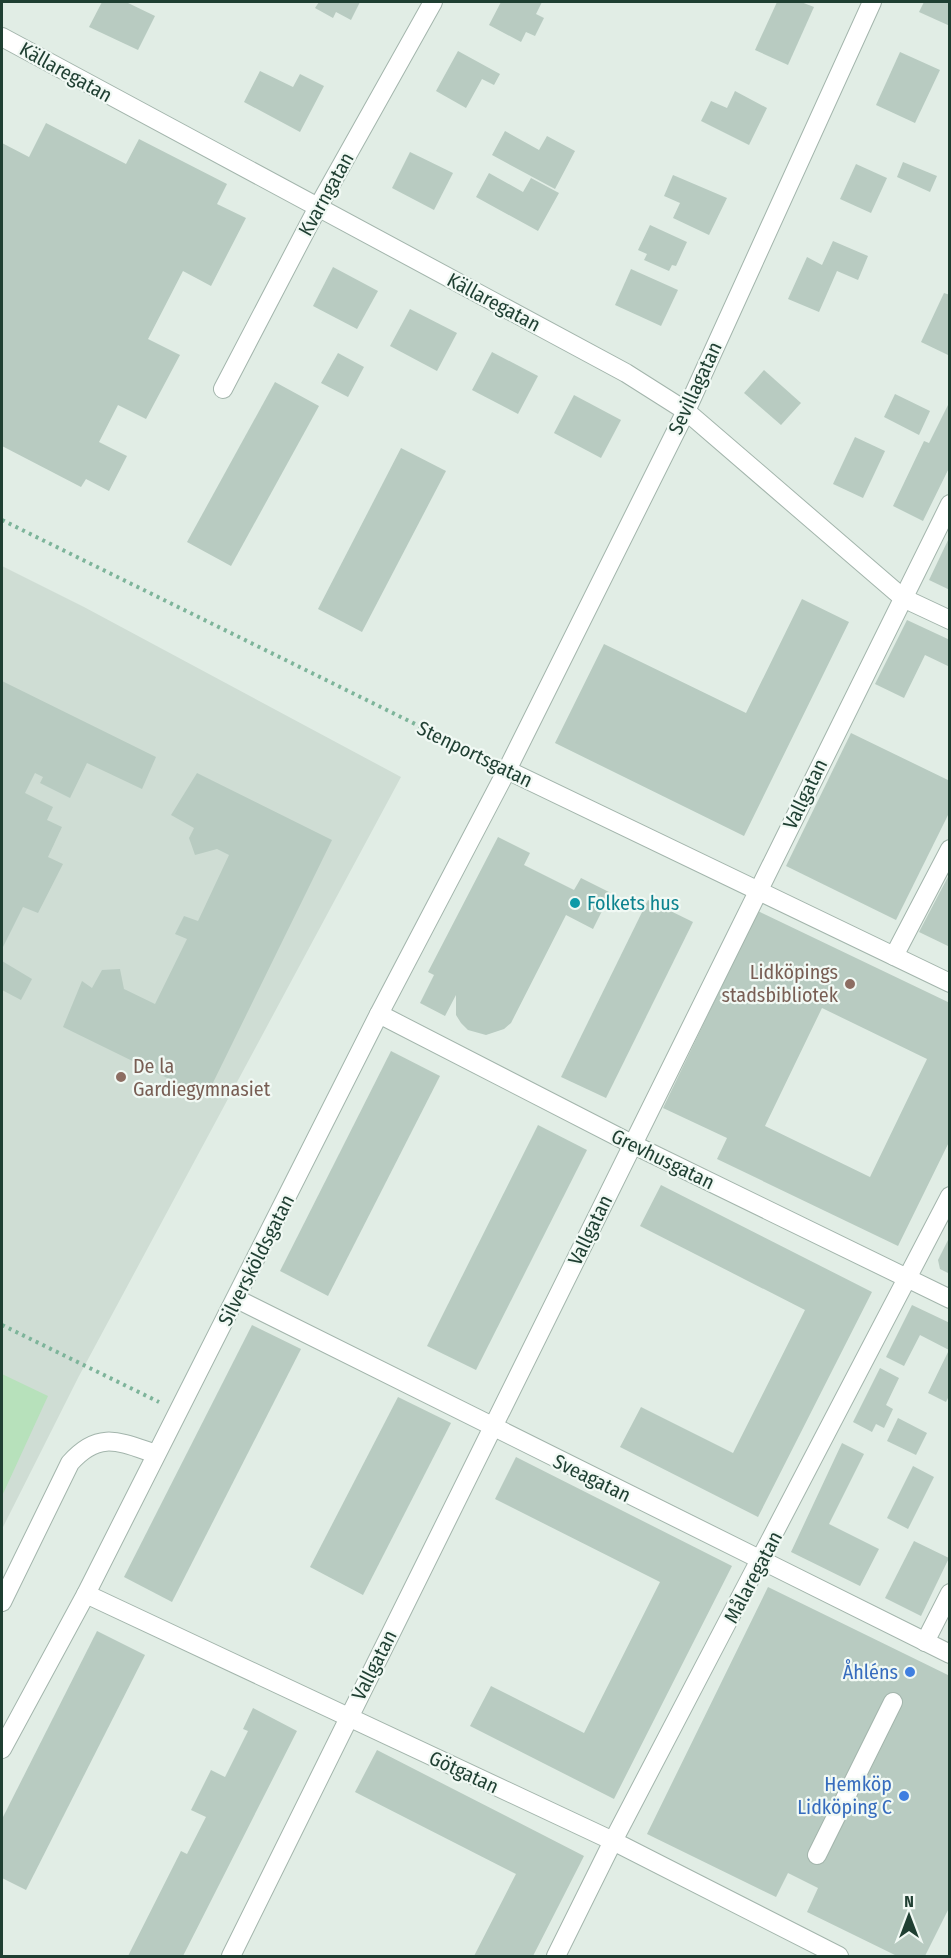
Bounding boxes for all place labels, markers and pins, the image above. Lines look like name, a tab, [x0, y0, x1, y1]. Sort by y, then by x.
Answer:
place label: Folkets hus	[587, 891, 679, 915]
marker: Folkets hus	[568, 896, 582, 910]
place label: Lidköpings stadsbibliotek	[721, 960, 839, 1007]
marker: Lidköpings stadsbibliotek	[843, 977, 857, 991]
place label: De la Gardiegymnasiet	[133, 1054, 271, 1101]
marker: De la Gardiegymnasiet	[114, 1070, 128, 1084]
place label: Åhléns	[843, 1659, 898, 1684]
marker: Åhléns	[903, 1665, 917, 1679]
place label: Hemköp Lidköping C	[797, 1772, 892, 1819]
marker: Hemköp Lidköping C	[897, 1789, 911, 1803]

